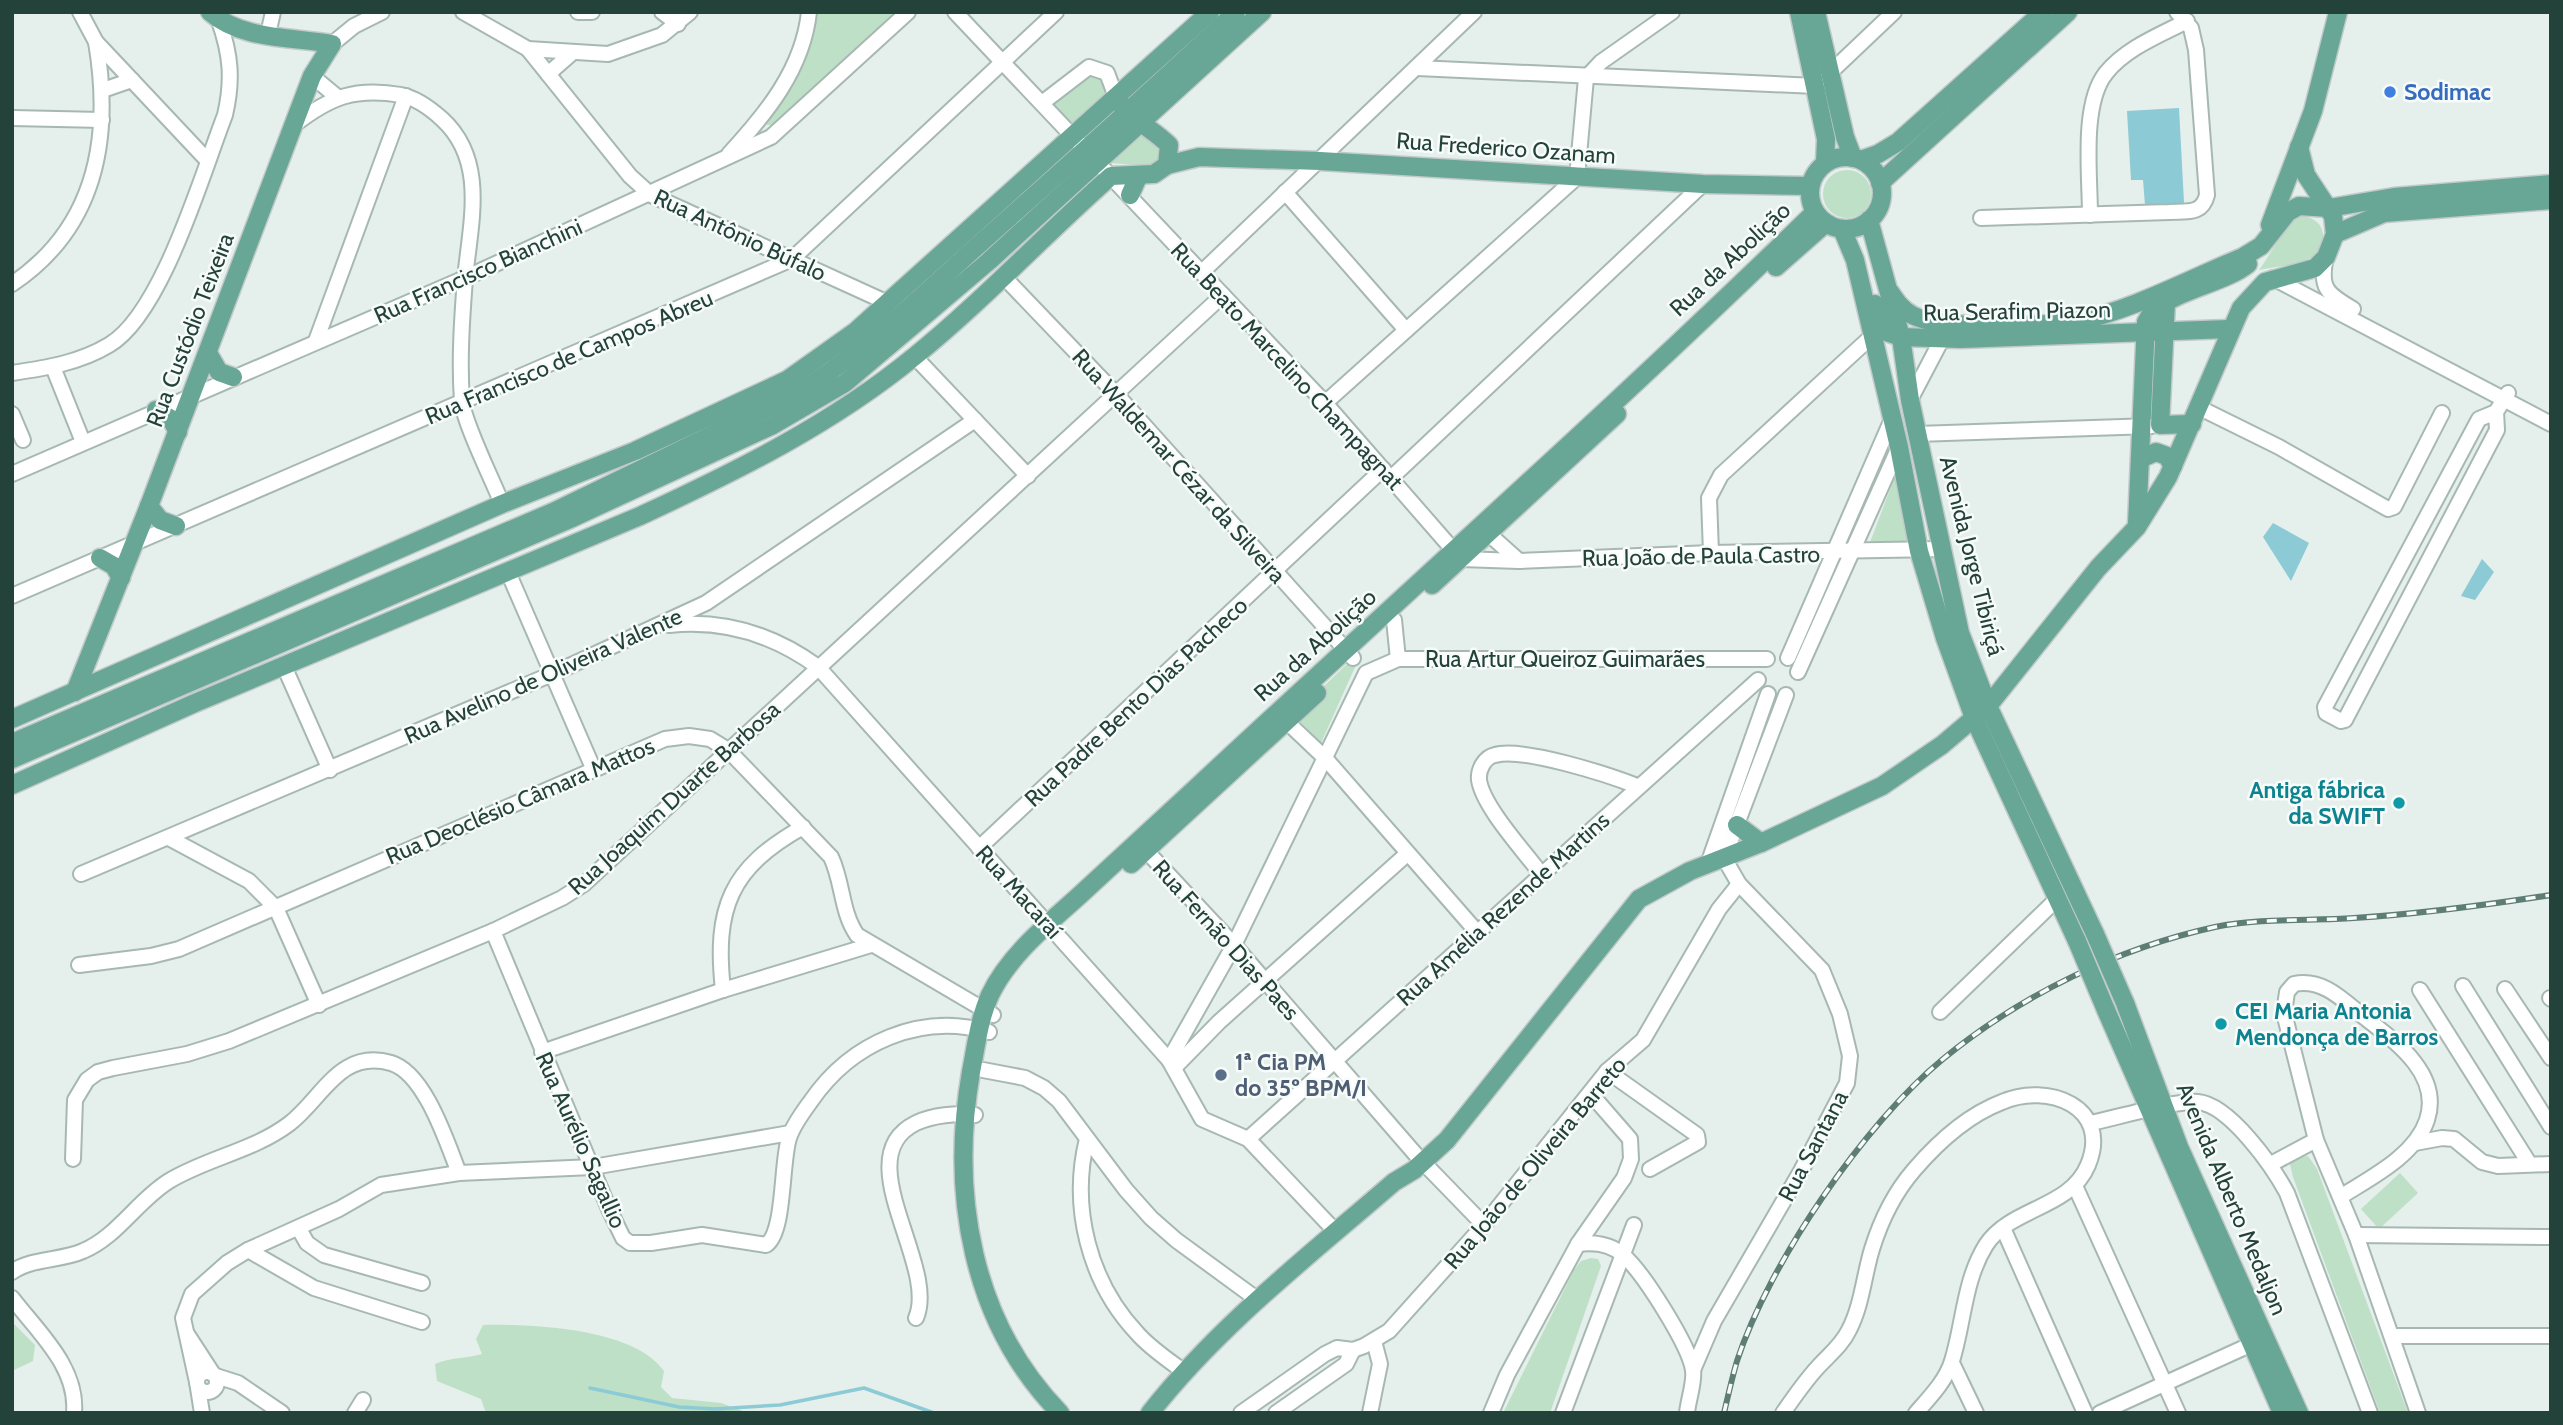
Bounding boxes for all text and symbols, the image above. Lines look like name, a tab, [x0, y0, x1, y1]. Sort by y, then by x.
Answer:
place label: Sodimac	[2404, 78, 2491, 106]
marker: Sodimac	[2382, 84, 2398, 100]
street label: Rua Frederico Ozanam	[1395, 126, 1617, 170]
street label: Rua Antônio Búfalo	[649, 183, 831, 287]
street label: Rua da Abolição	[1664, 196, 1796, 322]
street label: Rua Francisco Bianchini	[370, 213, 586, 329]
street label: Rua Custódio Teixeira	[140, 229, 240, 431]
street label: Rua Beato Marcelino Champagnat	[1165, 237, 1409, 496]
street label: Rua Francisco de Campos Abreu	[421, 284, 717, 430]
street label: Rua Serafim Piazon	[1923, 295, 2111, 327]
street label: Rua Waldemar Cézar da Silveira	[1066, 343, 1292, 589]
street label: Avenida Jorge Tibiriçá	[1934, 453, 2010, 659]
street label: Rua João de Paula Castro	[1582, 540, 1820, 572]
street label: Rua da Abolição	[1248, 583, 1382, 707]
street label: Rua Padre Bento Dias Pacheco	[1019, 591, 1253, 813]
street label: Rua Avelino de Oliveira Valente	[400, 602, 686, 750]
street label: Rua Artur Queiroz Guimarães	[1425, 645, 1705, 673]
street label: Rua Joaquim Duarte Barbosa	[562, 695, 786, 901]
street label: Rua Deoclésio Câmara Mattos	[381, 732, 659, 870]
place label: Antiga fábrica da SWIFT	[2249, 776, 2386, 830]
marker: Antiga fábrica da SWIFT	[2391, 795, 2407, 811]
street label: Rua Amélia Rezende Martins	[1391, 806, 1615, 1012]
street label: Rua Macaraí	[970, 840, 1068, 945]
street label: Rua Fernão Dias Paes	[1147, 854, 1305, 1026]
place label: CEI Maria Antonia Mendonça de Barros	[2235, 997, 2439, 1051]
marker: CEI Maria Antonia Mendonça de Barros	[2213, 1016, 2229, 1032]
street label: Rua Aurélio Sagallio	[530, 1048, 632, 1232]
place label: 1ª Cia PM do 35º BPM/I	[1235, 1048, 1367, 1102]
street label: Rua João de Oliveira Barreto	[1438, 1051, 1632, 1275]
marker: 1ª Cia PM do 35º BPM/I	[1213, 1067, 1229, 1083]
street label: Avenida Alberto Medaljon	[2170, 1079, 2294, 1319]
street label: Rua Santana	[1772, 1086, 1854, 1206]

